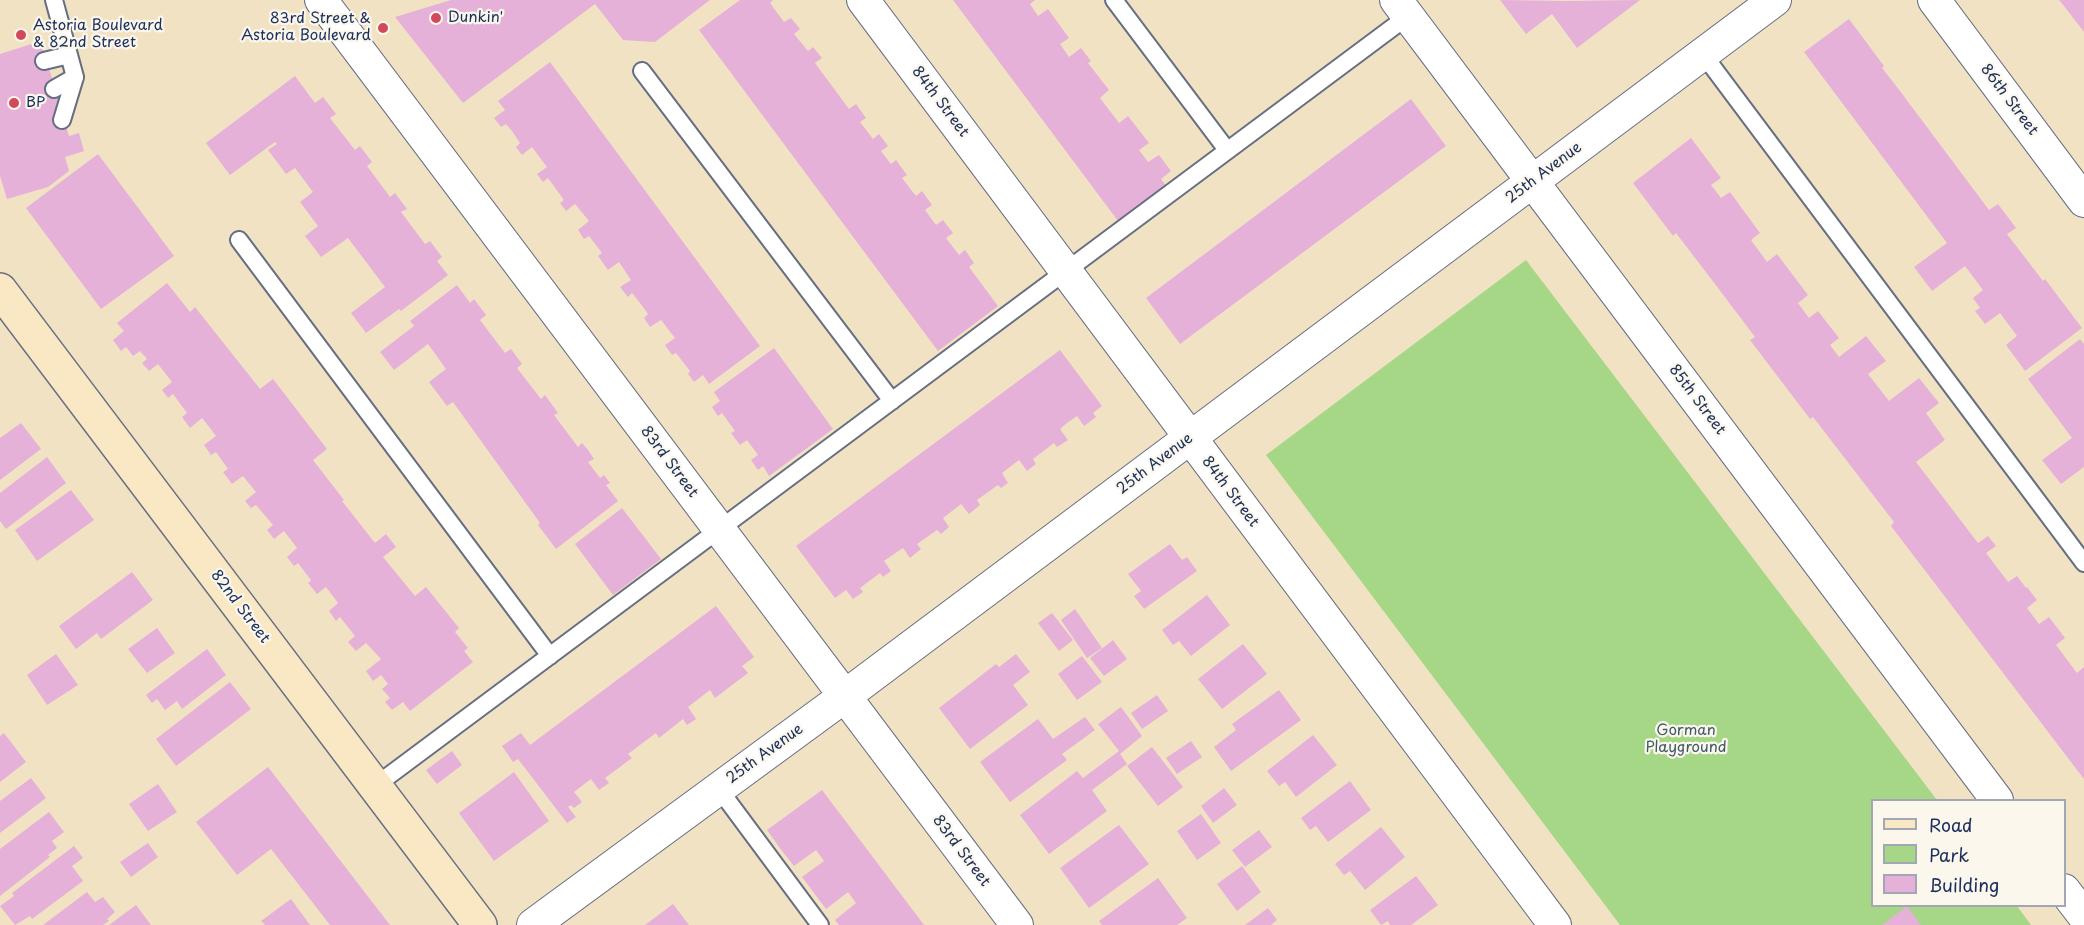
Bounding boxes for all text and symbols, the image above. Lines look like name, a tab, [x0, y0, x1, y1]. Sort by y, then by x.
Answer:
place label: Dunkin'	[448, 9, 503, 27]
place label: 83rd Street & Astoria Boulevard	[241, 10, 371, 45]
marker: Dunkin'	[429, 11, 443, 25]
place label: Astoria Boulevard & 82nd Street	[33, 17, 163, 52]
marker: 83rd Street & Astoria Boulevard	[376, 21, 390, 35]
marker: Astoria Boulevard & 82nd Street	[14, 28, 28, 42]
street label: 86th Street	[1976, 61, 2042, 139]
street label: 84th Street	[908, 63, 972, 141]
place label: BP	[26, 94, 45, 112]
marker: BP	[7, 96, 21, 110]
street label: 25th Avenue	[1503, 139, 1585, 207]
street label: 85th Street	[1665, 361, 1729, 439]
street label: 83rd Street	[636, 423, 702, 501]
street label: 25th Avenue	[1114, 430, 1196, 498]
street label: 84th Street	[1198, 453, 1262, 531]
street label: 82nd Street	[207, 567, 273, 647]
street label: 25th Avenue	[723, 720, 807, 788]
park label: Gorman Playground	[1645, 722, 1727, 757]
legend	[1871, 799, 2066, 907]
text: Road	[1929, 811, 1973, 838]
street label: 83rd Street	[928, 812, 994, 890]
text: Park	[1929, 841, 1969, 868]
text: Building	[1929, 871, 1999, 898]

